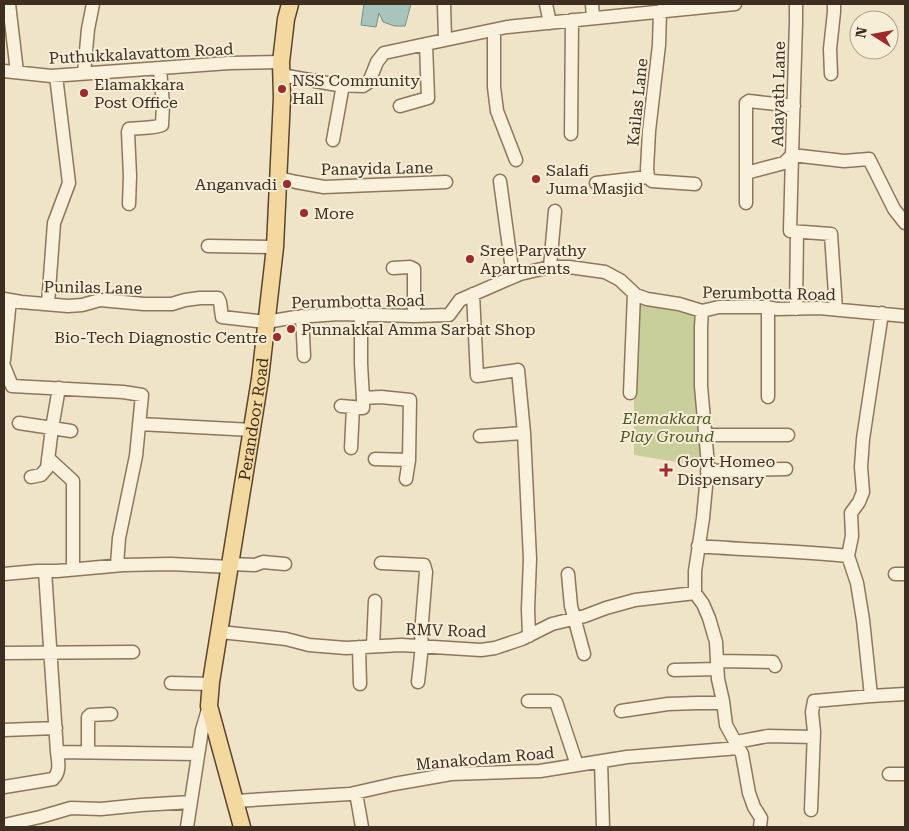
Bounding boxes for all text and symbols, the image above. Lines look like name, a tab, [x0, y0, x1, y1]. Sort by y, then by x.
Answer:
north arrow	[849, 10, 899, 60]
text: N	[852, 25, 870, 39]
street label: Puthukkalavattom Road	[48, 39, 234, 68]
street label: Adayath Lane	[768, 41, 789, 147]
street label: Kailas Lane	[623, 57, 652, 147]
place label: NSS Community Hall	[292, 71, 420, 108]
place label: Elamakkara Post Office	[94, 75, 185, 112]
marker: NSS Community Hall	[276, 83, 288, 95]
marker: Elamakkara Post Office	[78, 87, 90, 99]
street label: Panayida Lane	[321, 158, 434, 179]
place label: Salafi Juma Masjid	[546, 161, 644, 198]
marker: Salafi Juma Masjid	[530, 173, 542, 185]
place label: Anganvadi	[195, 175, 277, 194]
marker: Anganvadi	[281, 178, 293, 190]
place label: More	[314, 204, 354, 223]
marker: More	[298, 207, 310, 219]
place label: Sree Parvathy Apartments	[480, 241, 587, 278]
marker: Sree Parvathy Apartments	[464, 253, 476, 265]
street label: Punilas Lane	[43, 277, 143, 298]
street label: Perumbotta Road	[702, 283, 836, 304]
street label: Perumbotta Road	[291, 291, 425, 312]
place label: Punnakkal Amma Sarbat Shop	[301, 320, 535, 339]
marker: Punnakkal Amma Sarbat Shop	[285, 323, 297, 335]
place label: Bio-Tech Diagnostic Centre	[54, 328, 267, 347]
marker: Bio-Tech Diagnostic Centre	[271, 331, 283, 343]
street label: Perandoor Road	[235, 357, 272, 482]
park label: Elemakkara Play Ground	[619, 409, 714, 446]
place label: Govt Homeo Dispensary	[677, 452, 775, 489]
marker: Govt Homeo Dispensary	[659, 463, 673, 477]
street label: RMV Road	[405, 620, 487, 641]
street label: Manakodam Road	[415, 743, 555, 774]

